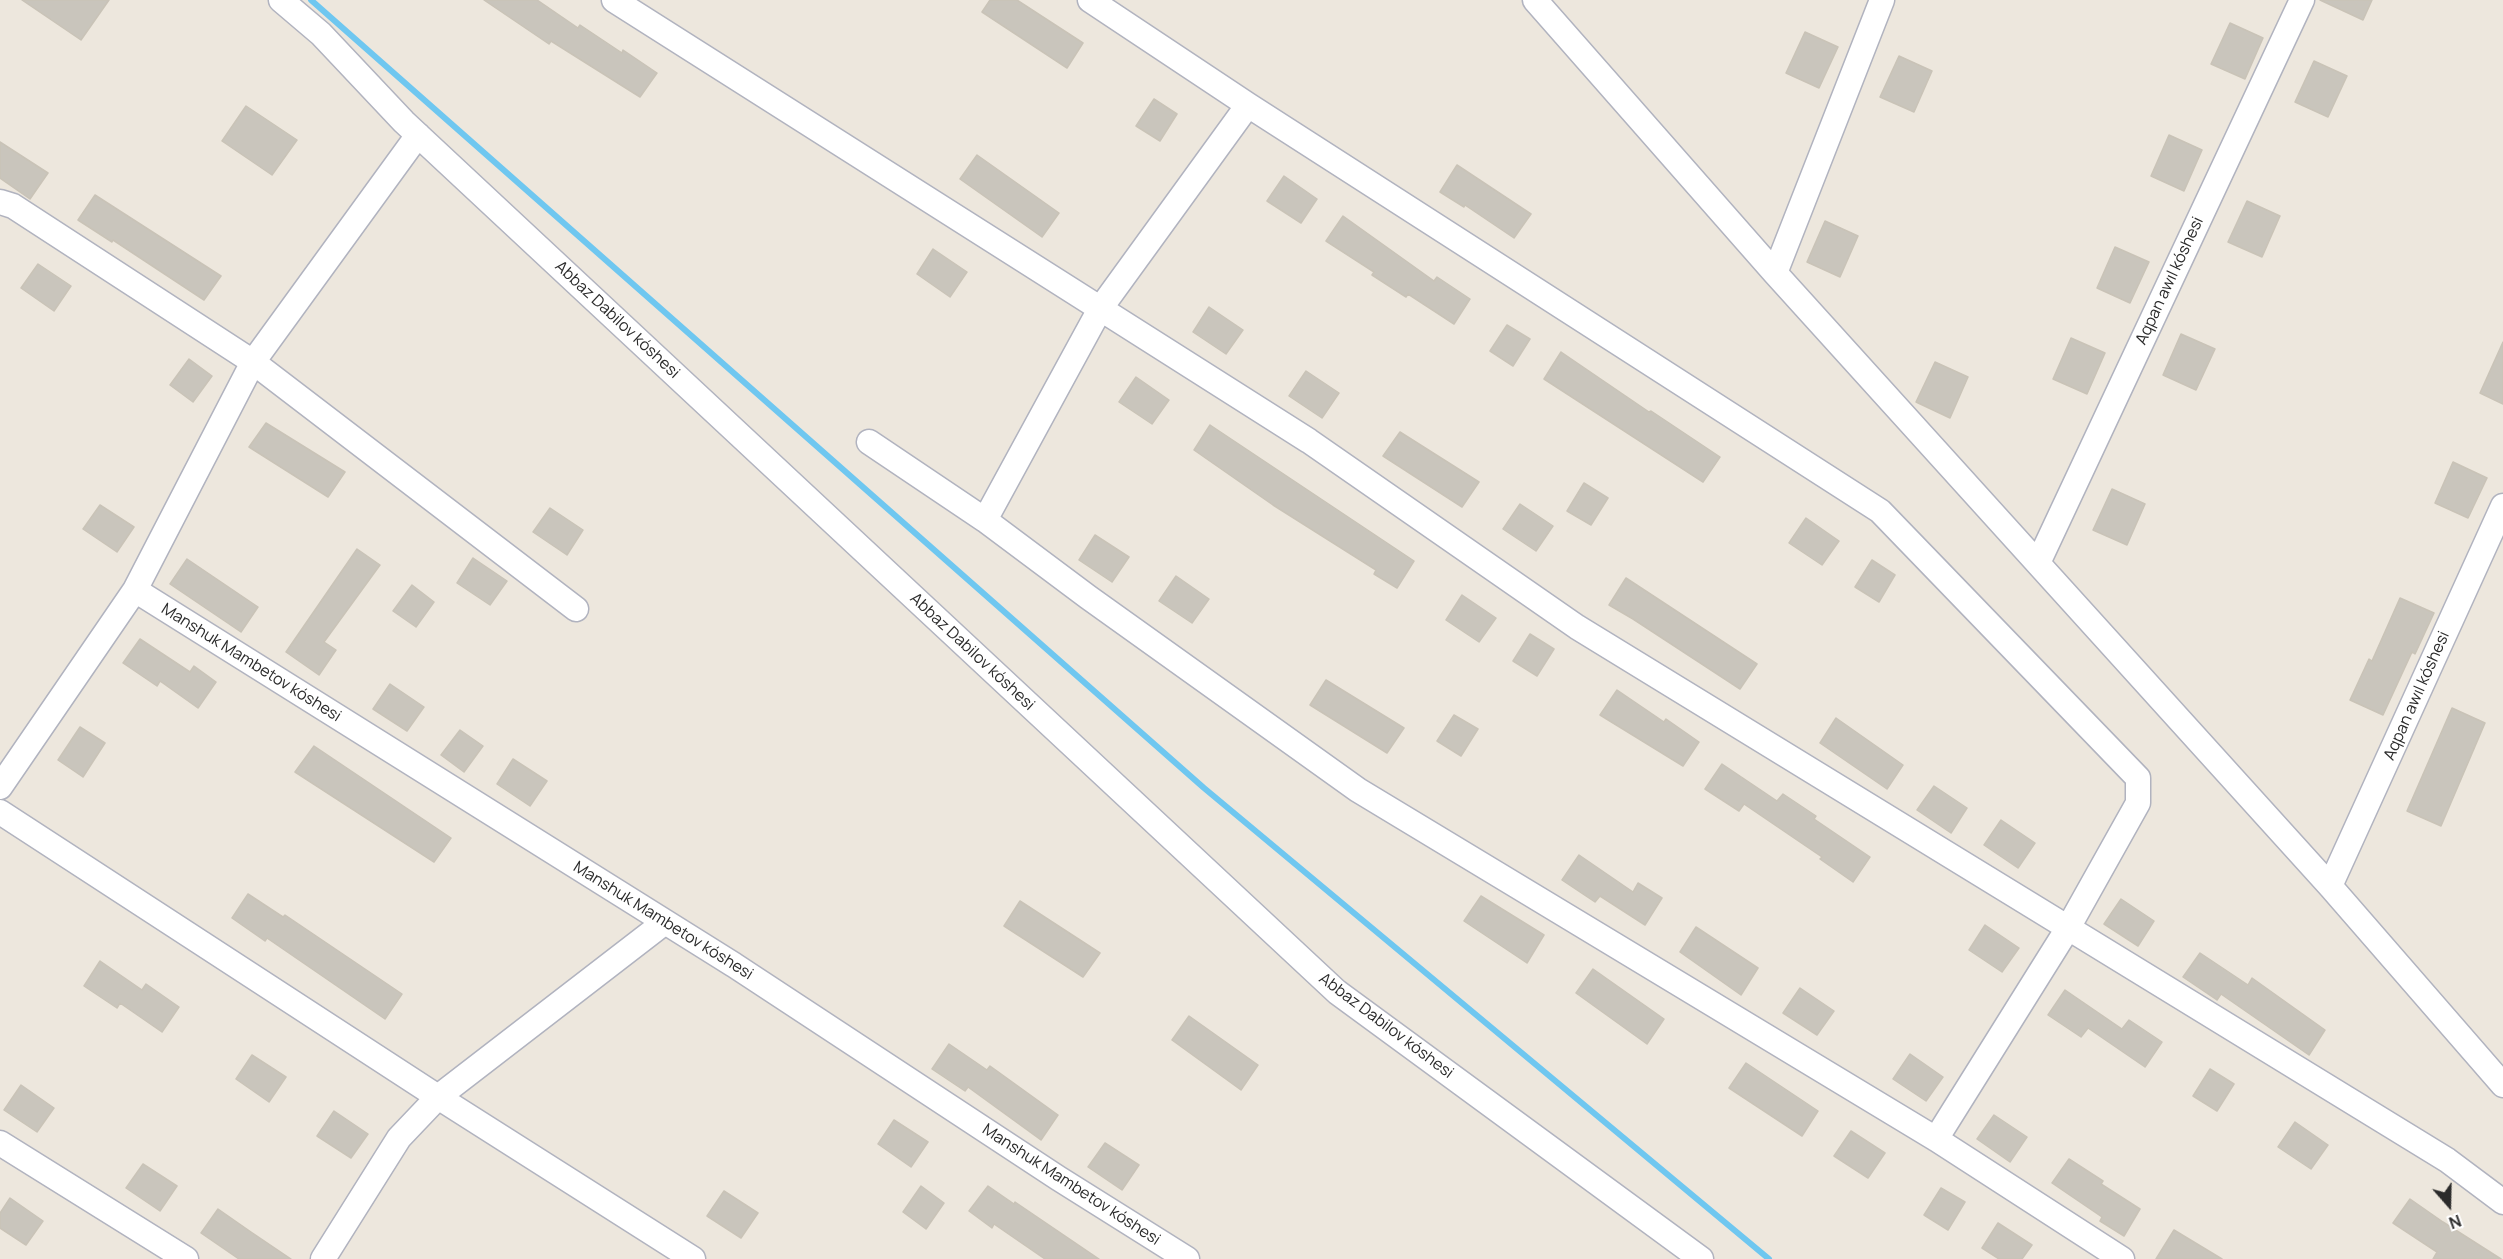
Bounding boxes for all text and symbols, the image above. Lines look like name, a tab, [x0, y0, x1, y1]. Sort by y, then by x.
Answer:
street label: Aqpan awıl kóshesi	[2132, 214, 2208, 348]
street label: Abbaz Dabilov kóshesi	[551, 257, 683, 383]
street label: Abbaz Dabilov kóshesi	[906, 589, 1038, 715]
street label: Manshuk Mambetov kóshesi	[158, 600, 344, 726]
street label: Aqpan awıl kóshesi	[2380, 629, 2454, 763]
street label: Manshuk Mambetov kóshesi	[570, 858, 756, 984]
street label: Abbaz Dabilov kóshesi	[1315, 969, 1457, 1083]
street label: Manshuk Mambetov kóshesi	[978, 1120, 1164, 1250]
north arrow	[2419, 1175, 2479, 1235]
text: N	[2446, 1210, 2464, 1234]

